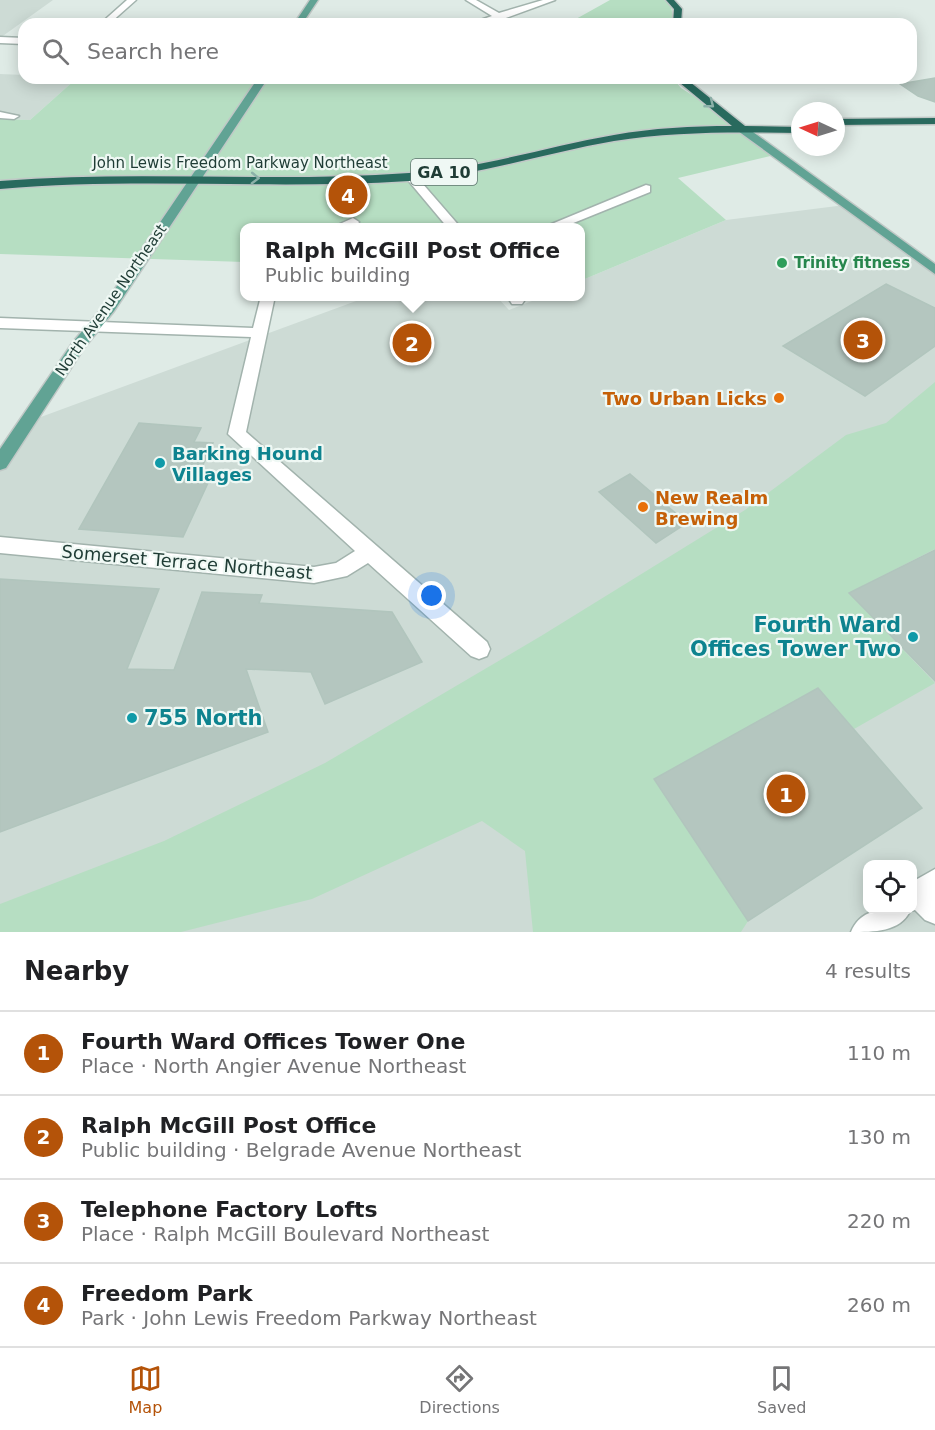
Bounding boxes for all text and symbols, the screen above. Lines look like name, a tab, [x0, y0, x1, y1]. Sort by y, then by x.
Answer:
search box	[18, 18, 917, 84]
icon: search	[39, 35, 72, 68]
text: Search here	[87, 39, 219, 64]
one-way arrow	[703, 96, 714, 107]
north arrow	[791, 102, 845, 156]
street label: John Lewis Freedom Parkway Northeast	[91, 154, 388, 172]
road number: GA 10	[411, 159, 477, 185]
one-way arrow	[251, 172, 260, 184]
pin: 4	[328, 172, 368, 218]
street label: North Avenue Northeast	[52, 220, 170, 379]
popup	[240, 223, 585, 301]
text: Ralph McGill Post Office	[265, 238, 560, 263]
place label: Trinity fitness	[794, 254, 910, 272]
marker: Trinity fitness	[775, 256, 789, 270]
text: Public building	[265, 263, 410, 287]
pin: 3	[844, 318, 882, 362]
pin: 2	[392, 320, 432, 366]
place label: Two Urban Licks	[603, 388, 767, 409]
marker: Two Urban Licks	[772, 391, 786, 405]
place label: Barking Hound Villages	[172, 443, 323, 485]
marker: Barking Hound Villages	[153, 456, 167, 470]
place label: New Realm Brewing	[655, 487, 768, 529]
marker: New Realm Brewing	[636, 500, 650, 514]
street label: Somerset Terrace Northeast	[61, 541, 313, 583]
your location	[417, 581, 446, 610]
place label: Fourth Ward Offices Tower Two	[690, 613, 901, 661]
marker: Fourth Ward Offices Tower Two	[906, 630, 920, 644]
place label: 755 North	[144, 706, 263, 730]
marker: 755 North	[125, 711, 139, 725]
pin: 1	[766, 772, 806, 816]
map controls	[863, 860, 917, 914]
button: locate	[863, 860, 917, 914]
text: Nearby	[24, 956, 129, 986]
text: 4 results	[825, 959, 911, 983]
text: Fourth Ward Offices Tower One	[81, 1029, 465, 1054]
text: 1	[37, 1041, 50, 1065]
text: 110 m	[847, 1041, 911, 1065]
text: Place · North Angier Avenue Northeast	[81, 1054, 466, 1078]
text: Ralph McGill Post Office	[81, 1113, 376, 1138]
text: 2	[37, 1125, 50, 1149]
text: 130 m	[847, 1125, 911, 1149]
text: Public building · Belgrade Avenue Northeast	[81, 1138, 521, 1162]
text: Telephone Factory Lofts	[81, 1197, 378, 1222]
text: 3	[37, 1209, 50, 1233]
text: 220 m	[847, 1209, 911, 1233]
text: Place · Ralph McGill Boulevard Northeast	[81, 1222, 489, 1246]
text: Freedom Park	[81, 1281, 253, 1306]
text: 4	[37, 1293, 50, 1317]
text: 260 m	[847, 1293, 911, 1317]
text: Park · John Lewis Freedom Parkway Northeast	[81, 1306, 537, 1330]
tab: Map	[129, 1362, 162, 1417]
tab: Directions	[419, 1362, 500, 1417]
tab: Saved	[757, 1362, 806, 1417]

